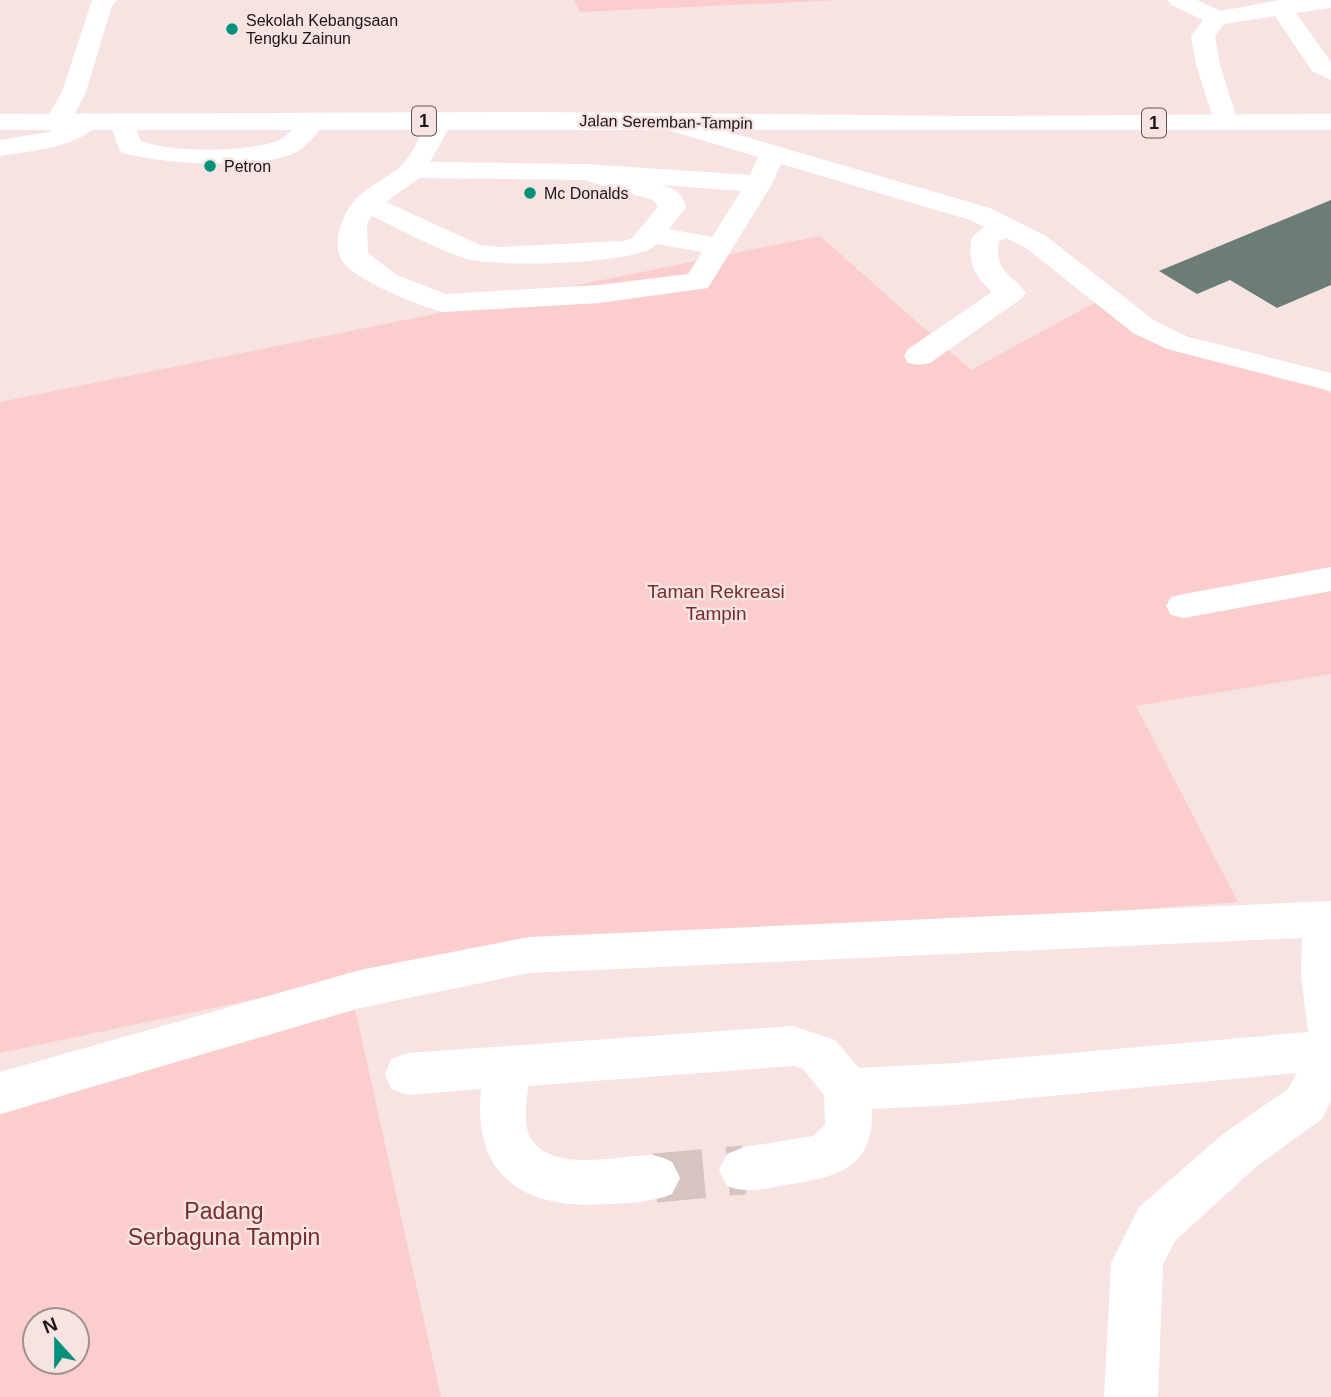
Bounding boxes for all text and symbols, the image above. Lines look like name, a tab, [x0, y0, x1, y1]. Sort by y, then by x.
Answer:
place label: Sekolah Kebangsaan Tengku Zainun	[246, 12, 398, 47]
marker: Sekolah Kebangsaan Tengku Zainun	[224, 21, 240, 37]
road number: 1	[412, 106, 436, 136]
road number: 1	[1142, 109, 1166, 138]
street label: Jalan Seremban-Tampin	[579, 112, 753, 132]
marker: Petron	[202, 158, 218, 174]
place label: Petron	[224, 158, 271, 175]
marker: Mc Donalds	[522, 185, 538, 201]
place label: Mc Donalds	[544, 185, 628, 202]
park label: Taman Rekreasi Tampin	[647, 581, 785, 624]
park label: Padang Serbaguna Tampin	[128, 1198, 320, 1250]
north arrow	[21, 1306, 91, 1376]
text: N	[40, 1313, 60, 1338]

